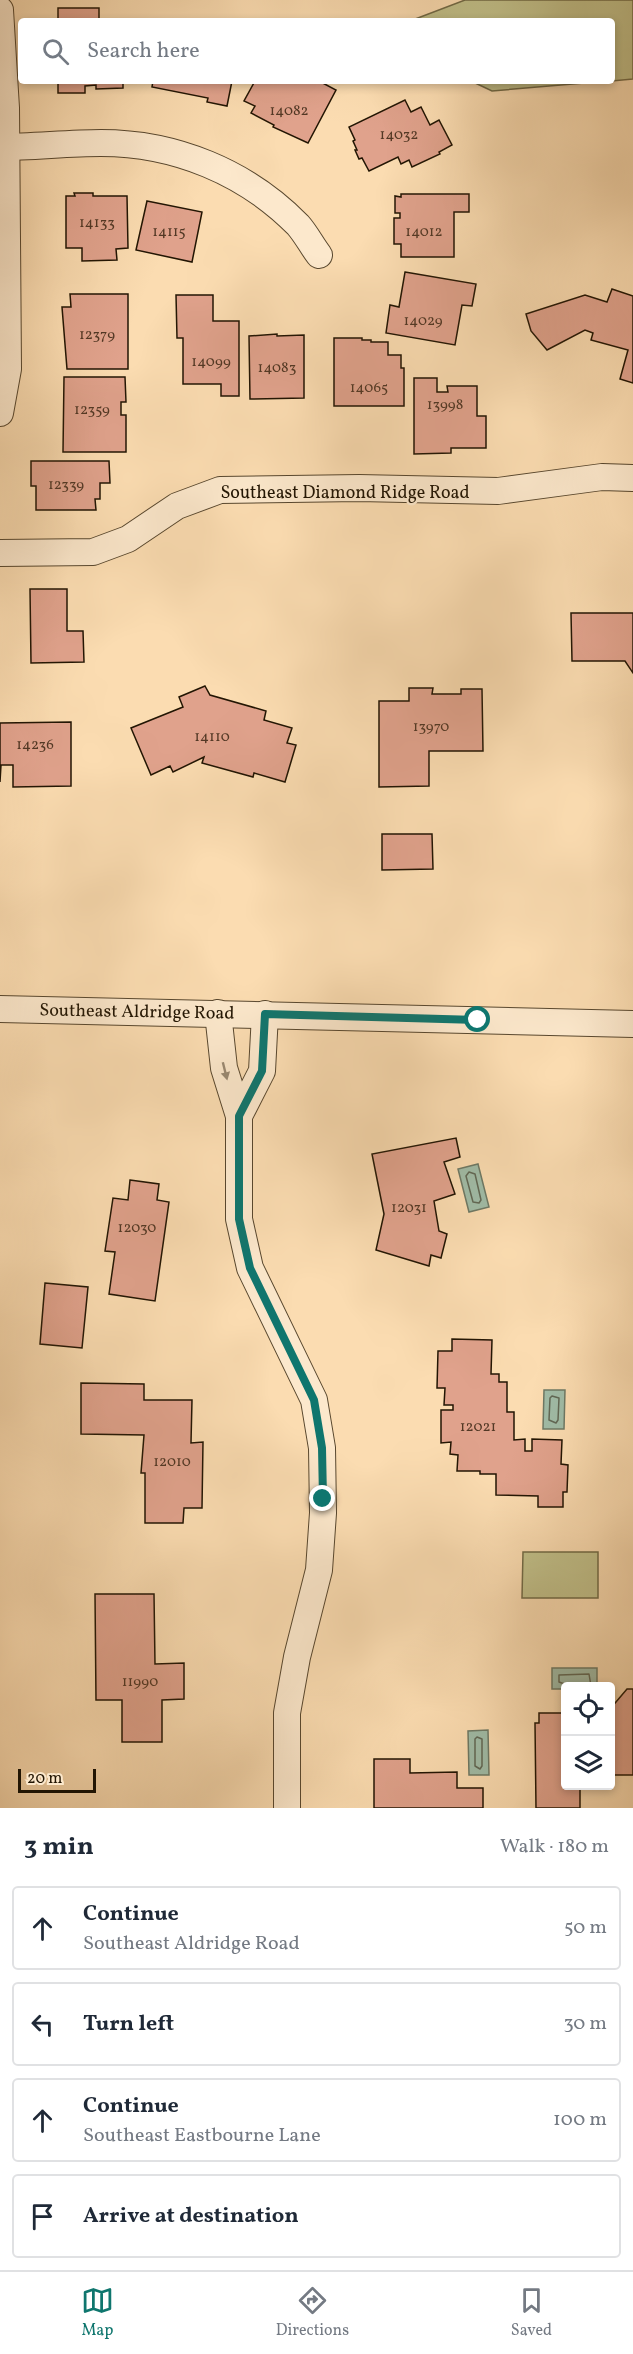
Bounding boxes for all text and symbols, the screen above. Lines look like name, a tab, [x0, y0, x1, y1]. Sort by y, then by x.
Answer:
search box	[18, 18, 615, 84]
icon: search	[39, 35, 72, 68]
text: Search here	[87, 36, 200, 67]
house number: 14082	[269, 101, 309, 122]
house number: 14032	[380, 125, 418, 146]
house number: 14133	[79, 213, 115, 234]
house number: 14115	[152, 222, 186, 243]
house number: 14012	[405, 222, 443, 243]
house number: 14029	[403, 311, 443, 332]
house number: 12379	[79, 325, 115, 346]
house number: 14099	[191, 352, 231, 373]
house number: 14083	[258, 358, 296, 379]
house number: 14065	[350, 378, 388, 399]
house number: 13998	[427, 395, 463, 416]
house number: 12359	[74, 400, 110, 421]
house number: 12339	[48, 475, 84, 496]
street label: Southeast Diamond Ridge Road	[220, 481, 470, 506]
house number: 13970	[413, 717, 449, 738]
house number: 14110	[194, 727, 230, 748]
house number: 14236	[16, 735, 54, 756]
street label: Southeast Aldridge Road	[39, 998, 235, 1027]
route start	[464, 1006, 490, 1032]
one-way arrow	[221, 1062, 231, 1080]
house number: 12031	[391, 1198, 427, 1219]
house number: 12030	[118, 1218, 156, 1239]
house number: 12021	[460, 1417, 496, 1438]
house number: 12010	[153, 1452, 191, 1473]
route end	[309, 1485, 335, 1511]
house number: 11990	[122, 1672, 158, 1693]
map controls	[561, 1682, 615, 1790]
button: locate	[561, 1682, 615, 1736]
button: layers	[561, 1736, 615, 1790]
scale bar	[18, 1766, 96, 1794]
text: 20 m	[27, 1768, 62, 1790]
text: 3 min	[24, 1829, 94, 1865]
text: Walk · 180 m	[500, 1833, 609, 1861]
text: Continue	[83, 1899, 179, 1930]
icon: ahead	[26, 1912, 59, 1945]
text: 50 m	[564, 1914, 607, 1942]
text: Southeast Aldridge Road	[83, 1930, 300, 1958]
icon: left	[26, 2008, 59, 2041]
text: Turn left	[83, 2009, 174, 2040]
text: 30 m	[563, 2010, 607, 2038]
text: Continue	[83, 2091, 179, 2122]
icon: ahead	[26, 2104, 59, 2137]
text: 100 m	[553, 2106, 607, 2134]
text: Southeast Eastbourne Lane	[83, 2122, 321, 2150]
icon: arrive	[26, 2200, 59, 2233]
text: Arrive at destination	[83, 2201, 299, 2232]
tab: Map	[81, 2284, 114, 2342]
tab: Directions	[276, 2284, 349, 2342]
tab: Saved	[511, 2284, 552, 2342]

